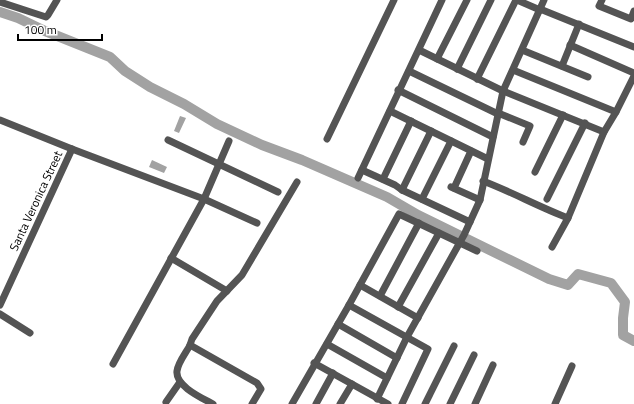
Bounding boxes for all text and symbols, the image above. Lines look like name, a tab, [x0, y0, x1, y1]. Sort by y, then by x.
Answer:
scale bar	[18, 16, 102, 42]
text: 100 m	[24, 20, 57, 39]
street label: Santa Veronica Street	[4, 147, 67, 254]

